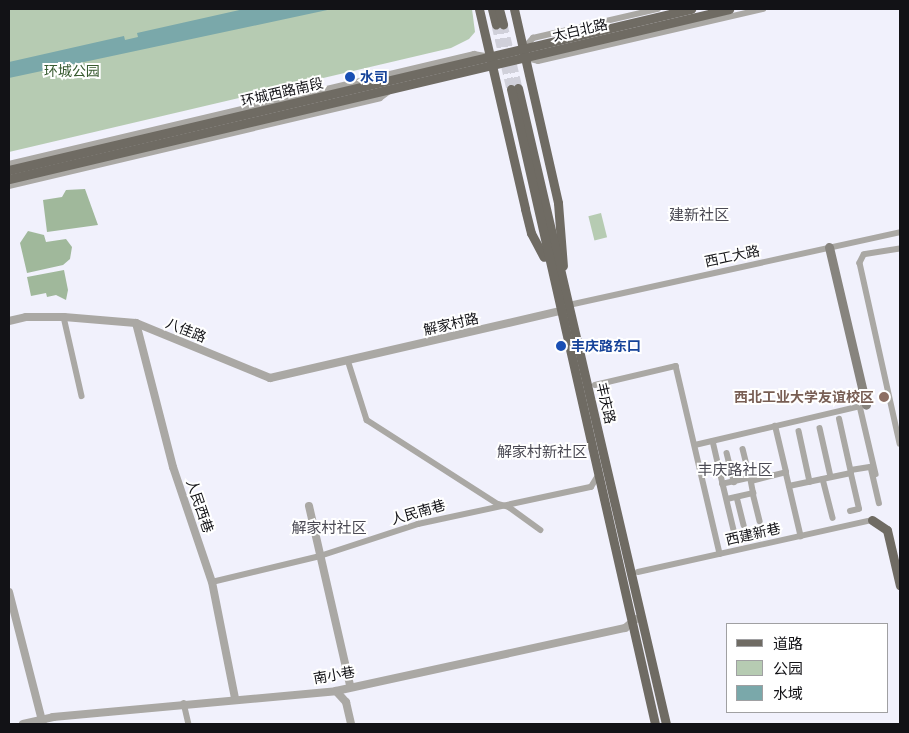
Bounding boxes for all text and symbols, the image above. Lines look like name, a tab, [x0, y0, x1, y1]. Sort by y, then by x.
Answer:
street label: 太白北路	[551, 16, 609, 44]
park label: 环城公园	[44, 63, 100, 79]
place label: 水司	[360, 69, 388, 85]
marker: 水司	[344, 71, 356, 83]
street label: 环城西路南段	[239, 74, 325, 110]
district label: 建新社区	[669, 206, 729, 224]
street label: 西工大路	[703, 242, 761, 270]
street label: 解家村路	[422, 310, 480, 338]
street label: 八佳路	[163, 314, 209, 346]
place label: 丰庆路东口	[571, 338, 641, 354]
marker: 丰庆路东口	[555, 340, 567, 352]
street label: 丰庆路	[593, 381, 619, 425]
place label: 西北工业大学友谊校区	[734, 389, 874, 405]
marker: 西北工业大学友谊校区	[878, 391, 890, 403]
district label: 解家村新社区	[497, 443, 587, 461]
district label: 丰庆路社区	[698, 461, 772, 479]
street label: 人民西巷	[183, 477, 217, 535]
street label: 人民南巷	[389, 496, 447, 528]
district label: 解家村社区	[292, 519, 366, 537]
street label: 西建新巷	[724, 520, 782, 548]
legend	[726, 623, 889, 713]
text: 道路	[773, 633, 803, 654]
text: 公园	[773, 658, 803, 679]
street label: 南小巷	[312, 663, 356, 687]
text: 水域	[773, 683, 803, 704]

